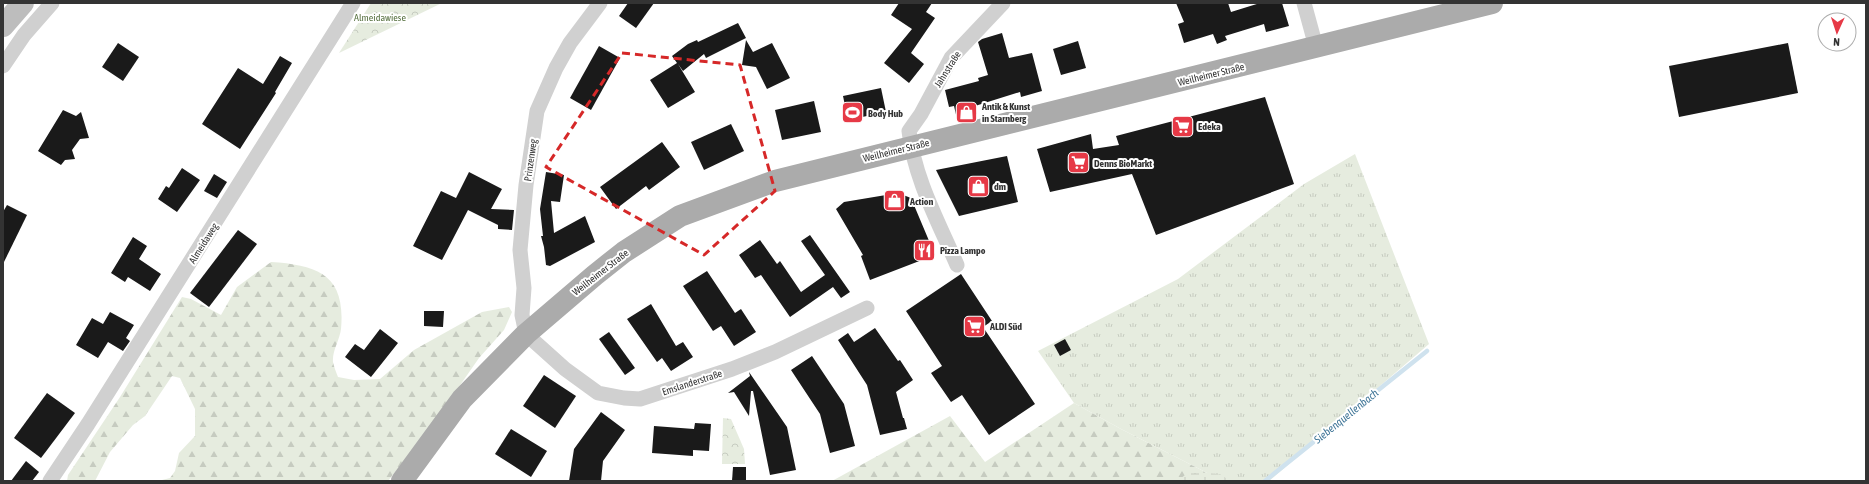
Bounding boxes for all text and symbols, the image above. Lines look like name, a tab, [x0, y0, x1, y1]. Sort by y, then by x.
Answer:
park label: Almeidawiese	[354, 12, 406, 23]
north arrow	[1817, 12, 1857, 52]
text: N	[1833, 36, 1840, 48]
street label: Jahnstraße	[932, 49, 963, 89]
street label: Weilheimer Straße	[1177, 61, 1246, 88]
shop icon: Antik & Kunst in Starnberg	[953, 99, 979, 125]
sports icon: Body Hub	[840, 100, 866, 126]
place label: Antik & Kunst in Starnberg	[981, 101, 1030, 124]
place label: Body Hub	[868, 108, 903, 119]
supermarket icon: Edeka	[1169, 113, 1195, 139]
place label: Edeka	[1198, 121, 1221, 132]
street label: Weilheimer Straße	[862, 137, 931, 164]
street label: Prinzenweg	[522, 138, 539, 182]
supermarket icon: Denns BioMarkt	[1065, 150, 1091, 176]
place label: Denns BioMarkt	[1094, 158, 1152, 169]
shop icon: dm	[966, 173, 992, 199]
place label: dm	[994, 181, 1006, 192]
shop icon: Action	[882, 188, 908, 214]
place label: Action	[909, 196, 933, 207]
street label: Almeidaweg	[187, 220, 221, 266]
restaurant icon: Pizza Lampo	[912, 237, 938, 263]
place label: Pizza Lampo	[940, 245, 986, 256]
street label: Weilheimer Straße	[570, 247, 631, 298]
supermarket icon: ALDI Süd	[961, 313, 987, 339]
place label: ALDI Süd	[989, 321, 1022, 332]
street label: Emslanderstraße	[661, 367, 724, 397]
water label: Siebenquellenbach	[1311, 386, 1381, 446]

